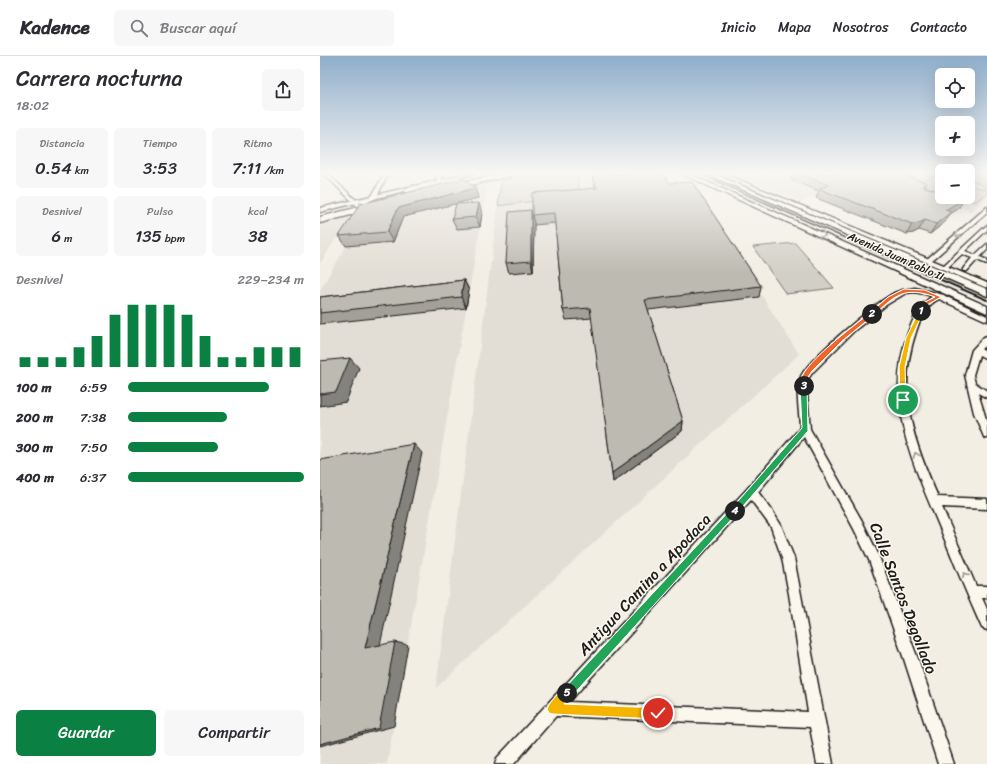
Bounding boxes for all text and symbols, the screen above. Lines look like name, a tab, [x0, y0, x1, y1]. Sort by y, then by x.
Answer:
search box	[114, 10, 394, 46]
text: Kadence	[20, 11, 90, 44]
text: Buscar aquí	[160, 15, 236, 41]
text: Inicio	[721, 15, 756, 40]
text: Mapa	[778, 15, 811, 40]
text: Nosotros	[833, 15, 888, 40]
text: Contacto	[910, 15, 967, 40]
icon: search	[128, 17, 150, 39]
text: Carrera nocturna	[16, 59, 183, 98]
map controls	[935, 68, 975, 204]
button: locate	[935, 68, 975, 108]
button: share	[262, 69, 304, 111]
text: 18:02	[16, 94, 49, 117]
button: +	[935, 116, 975, 156]
text: Distancia	[39, 134, 85, 153]
text: Tiempo	[143, 134, 177, 153]
text: Ritmo	[244, 134, 272, 153]
text: 0.54	[35, 153, 72, 183]
text: 3:53	[143, 153, 177, 183]
text: 7:11	[232, 153, 261, 183]
text: km	[72, 161, 89, 180]
text: /km	[261, 161, 284, 180]
button: −	[935, 164, 975, 204]
text: Desnivel	[42, 202, 82, 221]
text: Pulso	[147, 202, 173, 221]
text: kcal	[248, 202, 268, 221]
text: 6	[52, 221, 61, 251]
text: 135	[135, 221, 162, 251]
text: 38	[248, 221, 268, 251]
street label: Avenida Juan Pablo II	[844, 226, 948, 286]
text: m	[61, 229, 72, 248]
text: bpm	[162, 229, 185, 248]
one-way arrow	[819, 230, 827, 238]
one-way arrow	[955, 230, 962, 237]
text: Desnivel	[16, 268, 63, 291]
text: 229–234 m	[238, 268, 304, 291]
pin: 1	[911, 301, 931, 321]
text: 1	[919, 301, 923, 320]
pin: 2	[862, 304, 882, 324]
text: 2	[869, 304, 875, 323]
text: 100 m	[16, 376, 51, 399]
text: 6:59	[80, 376, 107, 399]
pin: 3	[794, 376, 814, 396]
text: 3	[801, 376, 807, 395]
pin	[886, 383, 920, 417]
icon: arrive	[892, 389, 914, 411]
text: 200 m	[16, 406, 53, 429]
text: 7:38	[80, 406, 106, 429]
text: 300 m	[16, 436, 53, 459]
text: 7:50	[80, 436, 108, 459]
one-way arrow	[913, 451, 921, 459]
text: 400 m	[16, 466, 54, 489]
text: 6:37	[80, 466, 106, 489]
pin: 4	[725, 501, 745, 521]
text: 4	[732, 501, 738, 520]
street label: Antiguo Camino a Apodaca	[570, 506, 719, 663]
street label: Calle Santos Degollado	[861, 518, 946, 678]
one-way arrow	[962, 572, 970, 580]
pin: 5	[557, 683, 577, 703]
text: 5	[564, 683, 570, 702]
pin	[641, 696, 675, 730]
icon: check	[647, 702, 669, 724]
button: Guardar	[16, 710, 156, 756]
button: Compartir	[164, 710, 304, 756]

